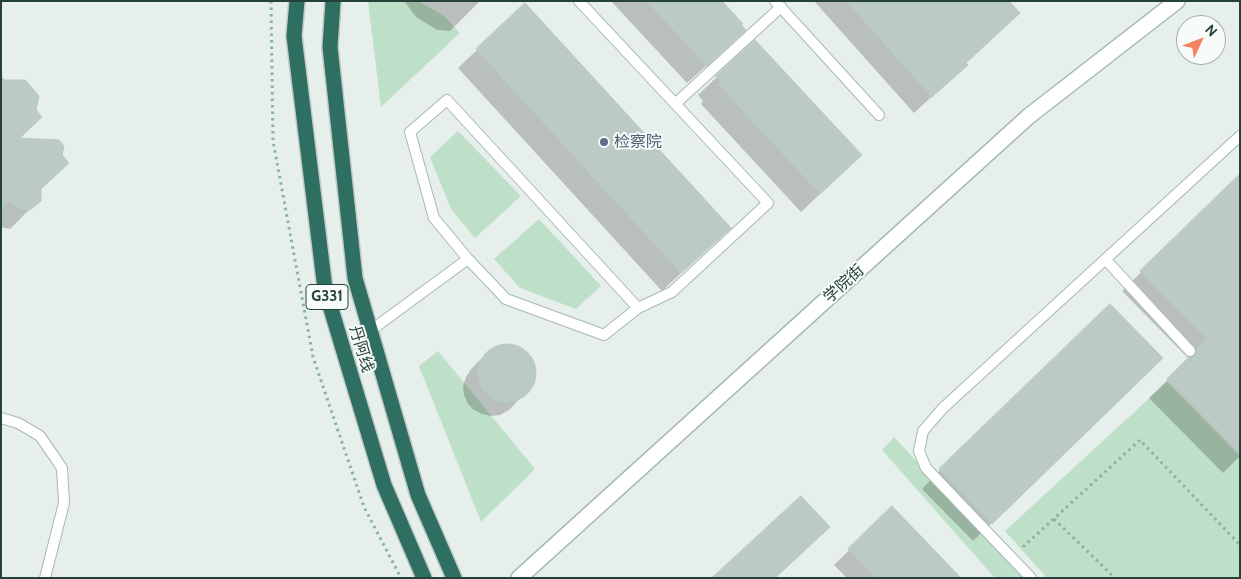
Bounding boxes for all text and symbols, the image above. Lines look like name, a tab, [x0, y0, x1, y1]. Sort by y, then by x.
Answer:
north arrow	[1176, 15, 1226, 65]
text: N	[1201, 21, 1221, 40]
place label: 检察院	[614, 132, 662, 152]
marker: 检察院	[598, 136, 610, 148]
street label: 学院街	[820, 261, 868, 307]
road number: G331	[306, 284, 348, 310]
street label: 丹阿线	[345, 323, 377, 375]

